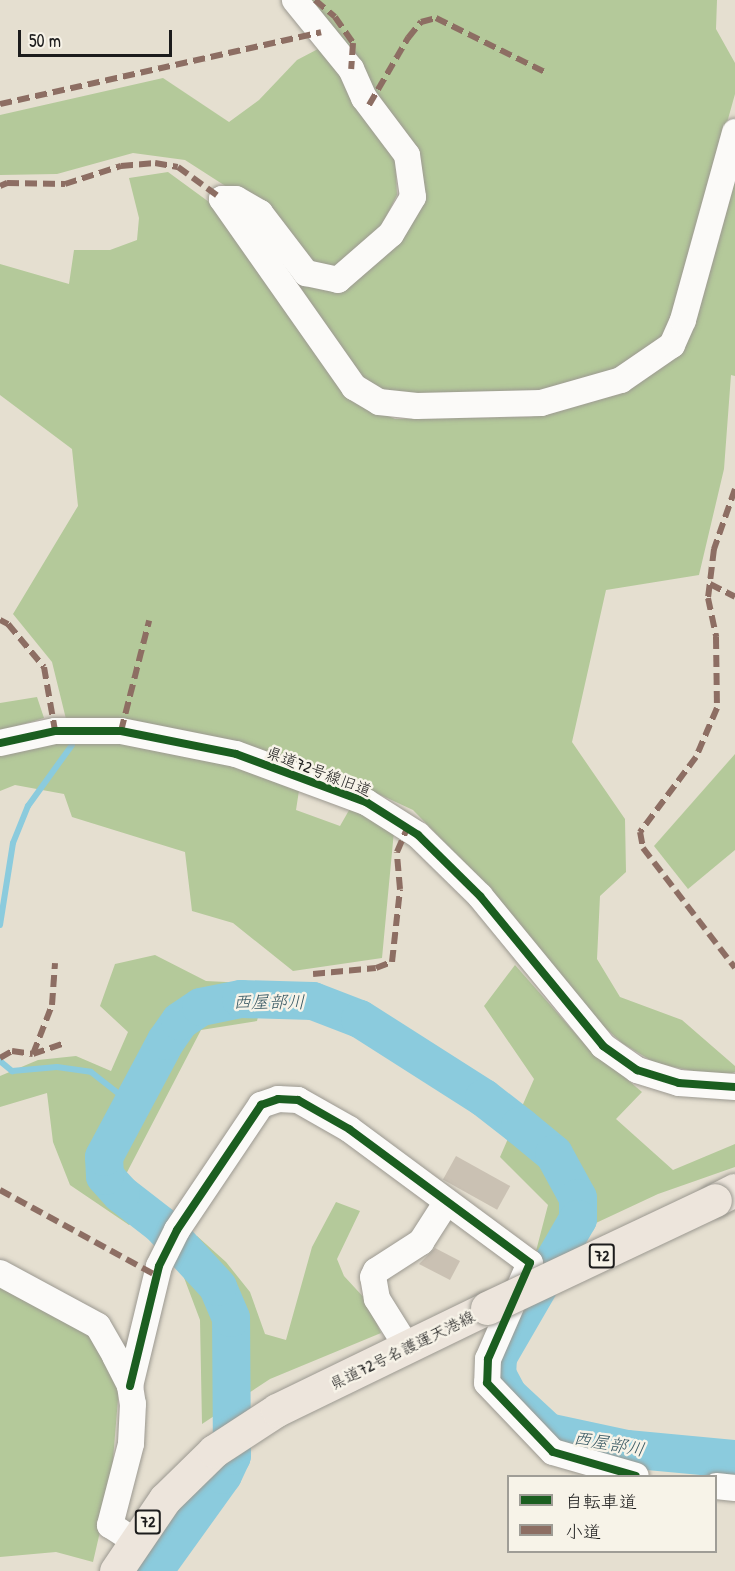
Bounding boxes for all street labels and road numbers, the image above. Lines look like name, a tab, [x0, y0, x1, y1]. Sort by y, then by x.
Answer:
street label: 県道72号線旧道	[264, 742, 374, 800]
road number: 72	[588, 1244, 616, 1268]
street label: 県道72号名護運天港線	[326, 1306, 478, 1394]
road number: 72	[134, 1510, 162, 1534]

